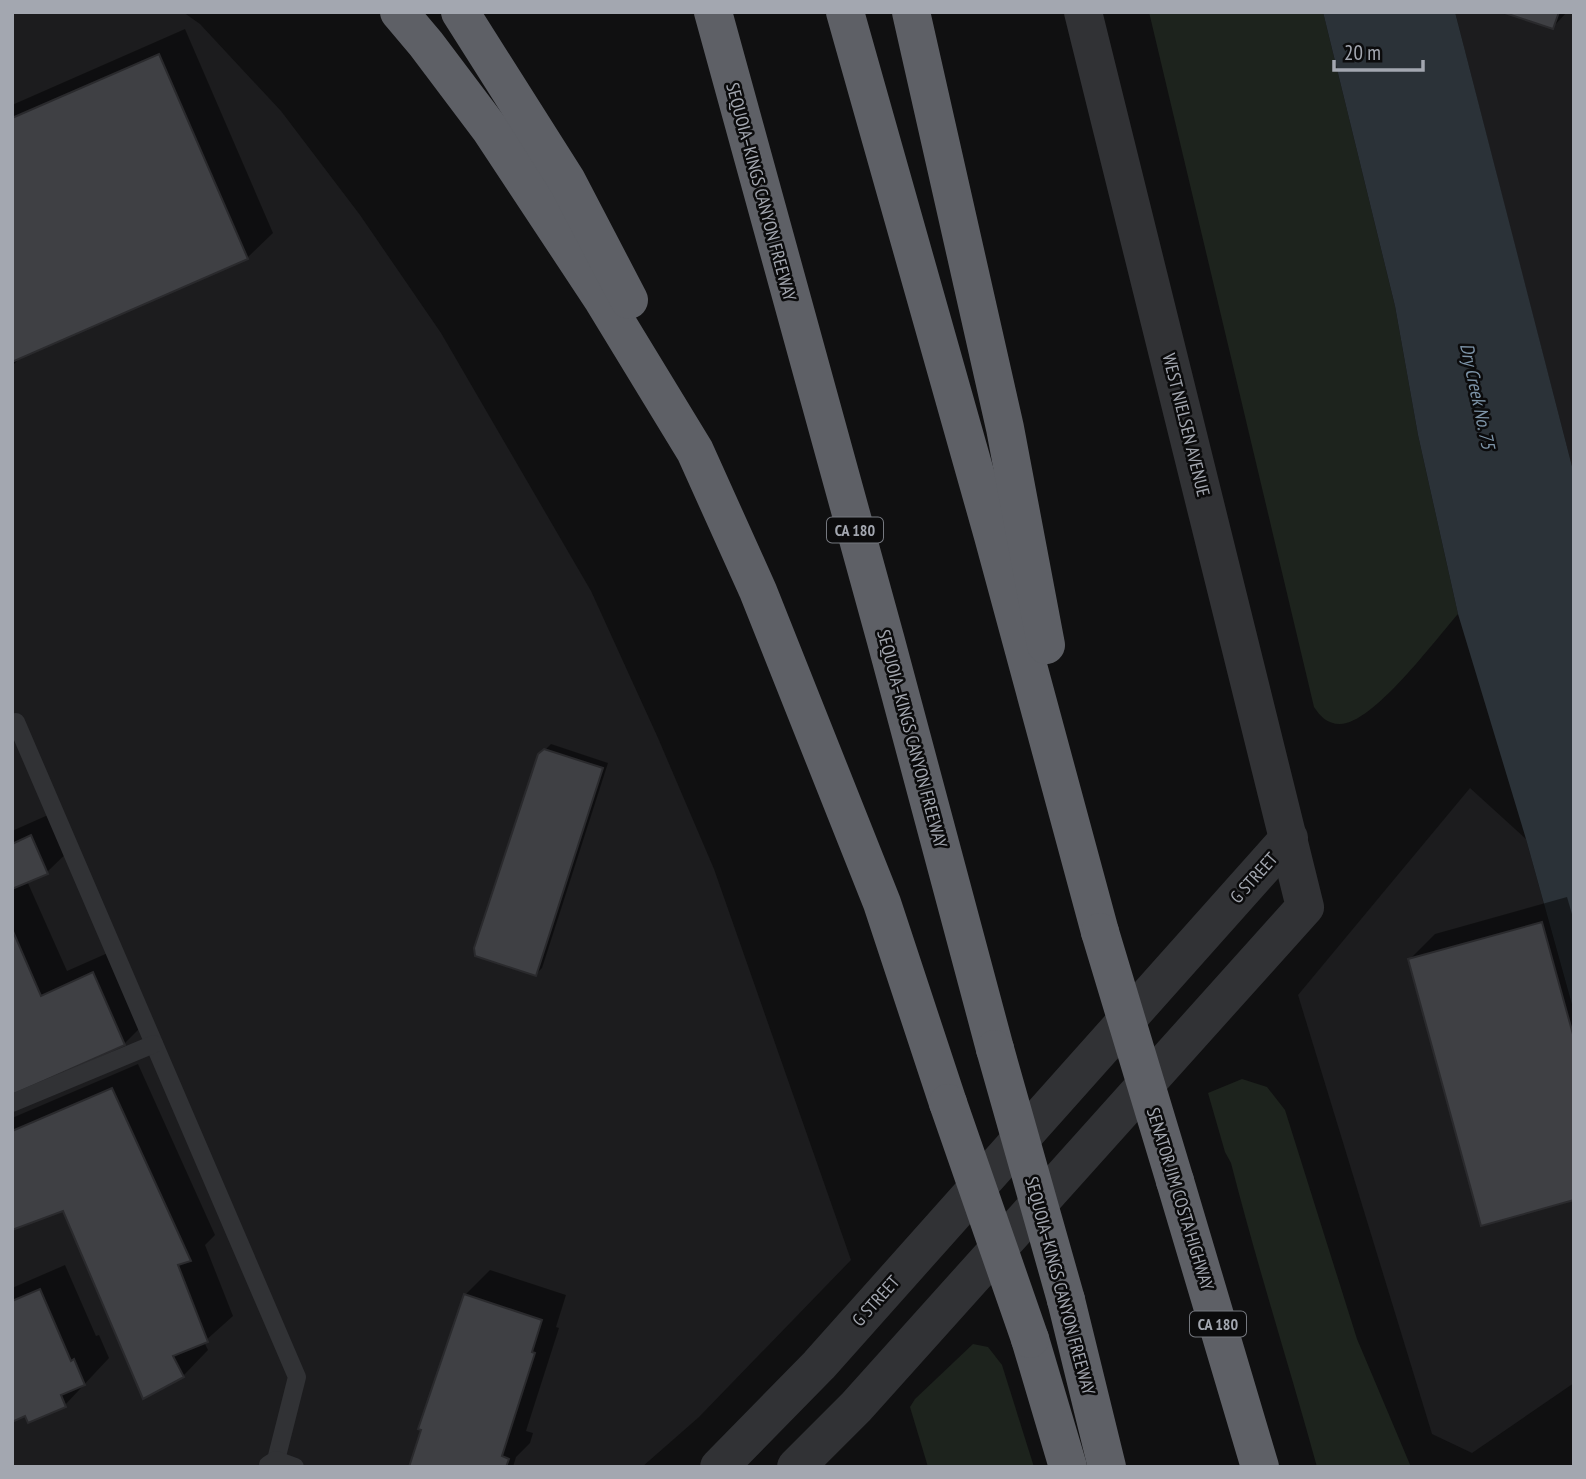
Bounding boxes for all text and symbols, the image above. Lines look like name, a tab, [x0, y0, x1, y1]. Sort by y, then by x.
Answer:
scale bar	[1334, 28, 1423, 72]
text: 20 m	[1344, 39, 1381, 66]
street label: SEQUOIA–KINGS CANYON FREEWAY	[721, 80, 802, 304]
water label: Dry Creek No. 75	[1455, 341, 1501, 453]
street label: WEST NIELSEN AVENUE	[1158, 351, 1215, 499]
road number: CA 180	[827, 517, 883, 542]
street label: SEQUOIA–KINGS CANYON FREEWAY	[872, 627, 953, 851]
street label: G STREET	[1225, 847, 1282, 908]
street label: SENATOR JIM COSTA HIGHWAY	[1142, 1105, 1219, 1294]
street label: SEQUOIA–KINGS CANYON FREEWAY	[1020, 1174, 1101, 1398]
street label: G STREET	[847, 1270, 904, 1331]
road number: CA 180	[1190, 1312, 1246, 1336]

